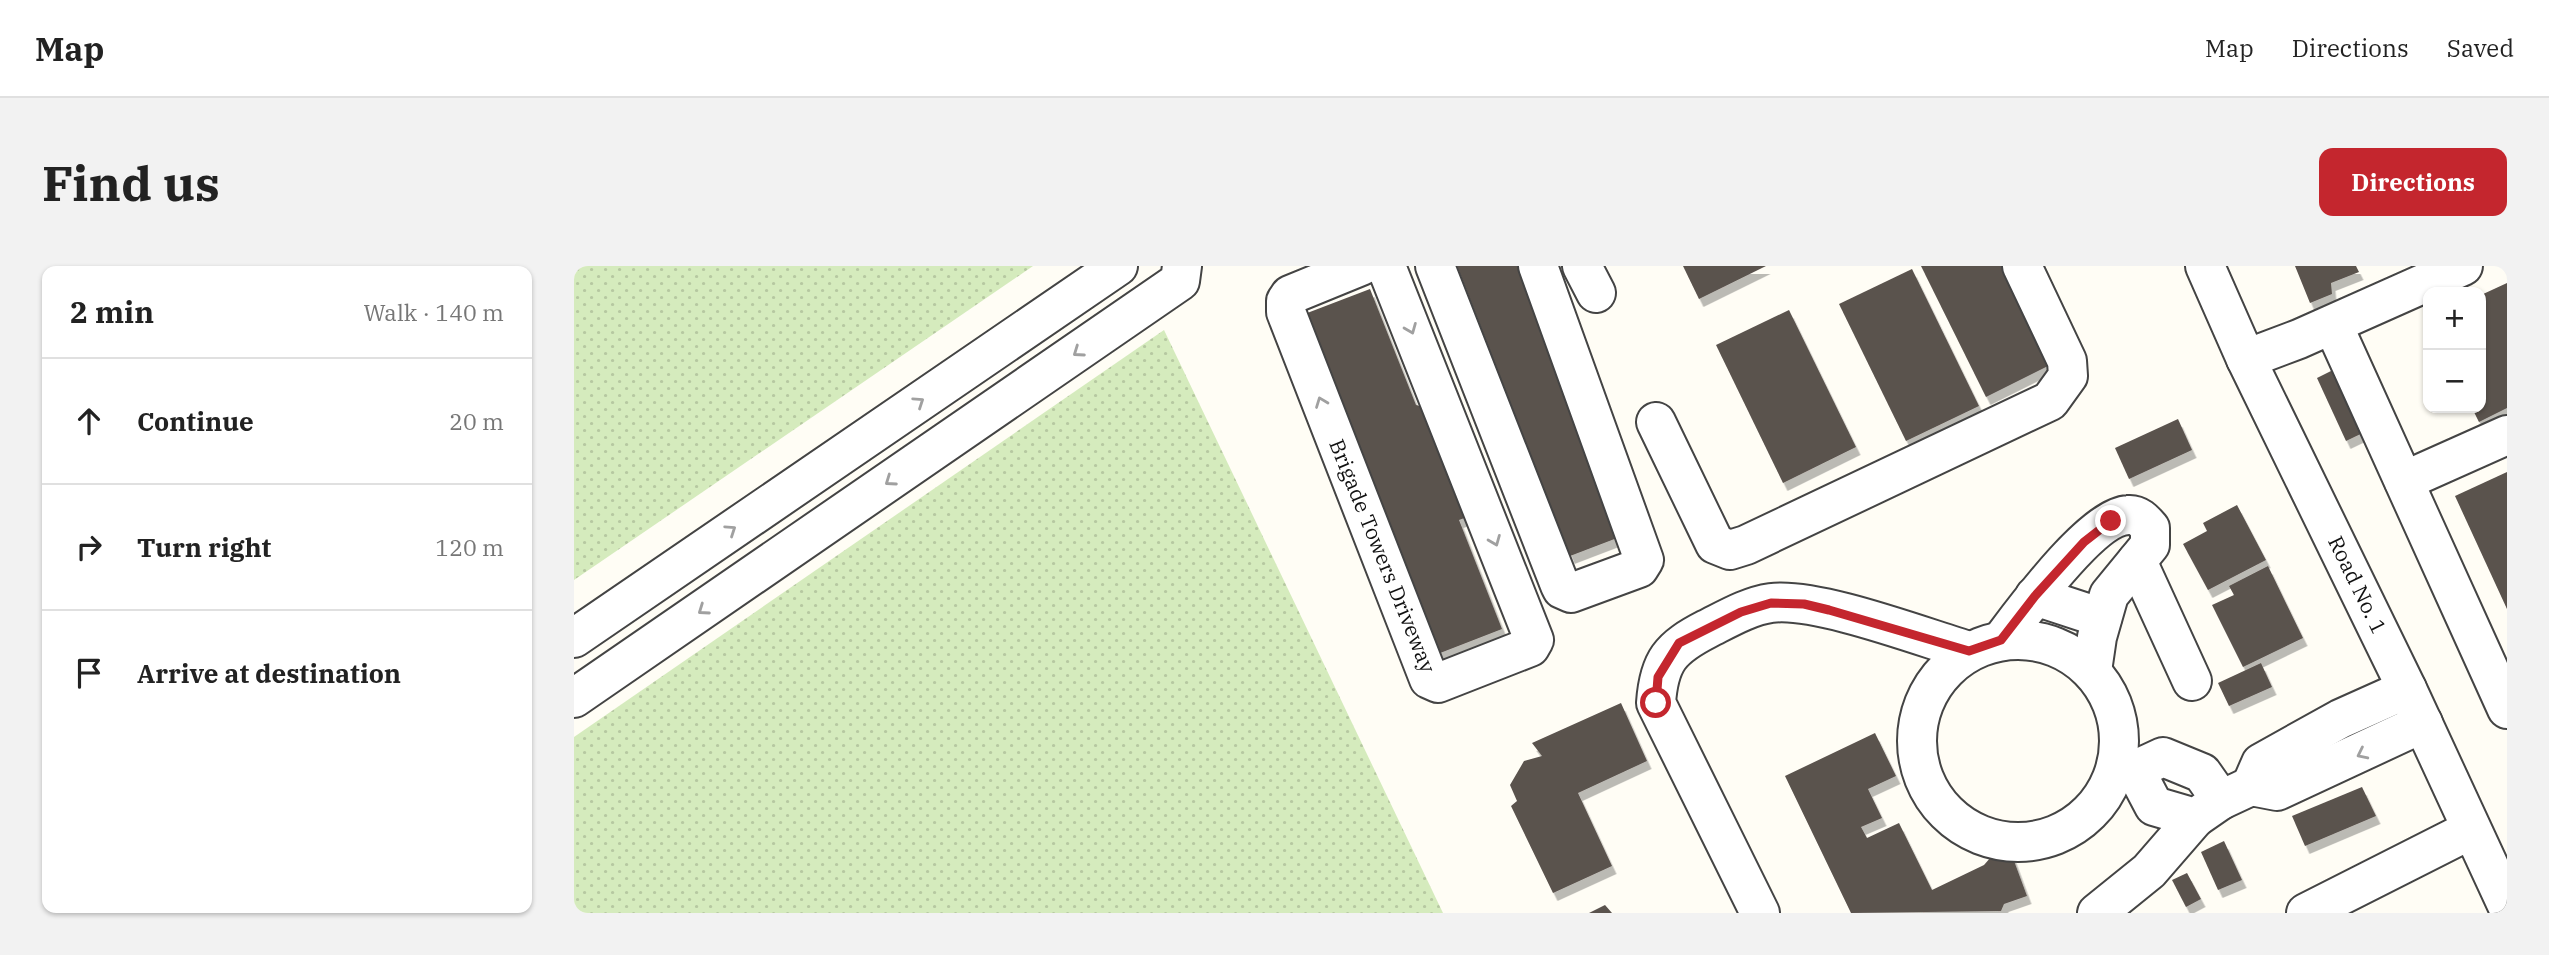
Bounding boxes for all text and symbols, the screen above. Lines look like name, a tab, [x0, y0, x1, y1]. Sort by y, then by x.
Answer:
text: Map	[35, 27, 104, 70]
text: Map	[2205, 32, 2254, 64]
text: Directions	[2292, 32, 2409, 64]
text: Saved	[2447, 32, 2514, 64]
button: Directions	[2319, 148, 2507, 216]
text: Find us	[42, 151, 220, 214]
map controls	[2423, 287, 2486, 413]
button: +	[2423, 287, 2486, 350]
text: 2 min	[70, 292, 154, 331]
text: Walk · 140 m	[363, 297, 504, 327]
one-way arrow	[1403, 323, 1417, 335]
one-way arrow	[1072, 344, 1085, 357]
button: −	[2423, 350, 2486, 413]
one-way arrow	[1315, 397, 1329, 409]
one-way arrow	[911, 398, 924, 410]
icon: ahead	[70, 402, 108, 440]
text: Continue	[137, 404, 254, 438]
text: 20 m	[449, 406, 504, 436]
street label: Brigade Towers Driveway	[1323, 435, 1443, 677]
one-way arrow	[885, 473, 898, 485]
route end	[2095, 505, 2126, 536]
one-way arrow	[724, 525, 737, 538]
icon: right	[70, 528, 108, 566]
text: Turn right	[137, 530, 271, 564]
street label: Road No. 1	[2322, 531, 2394, 638]
text: 120 m	[435, 532, 504, 562]
one-way arrow	[1486, 534, 1500, 546]
one-way arrow	[698, 602, 711, 614]
icon: arrive	[70, 654, 108, 692]
text: Arrive at destination	[137, 656, 401, 690]
route start	[1640, 687, 1671, 718]
one-way arrow	[2357, 745, 2369, 759]

